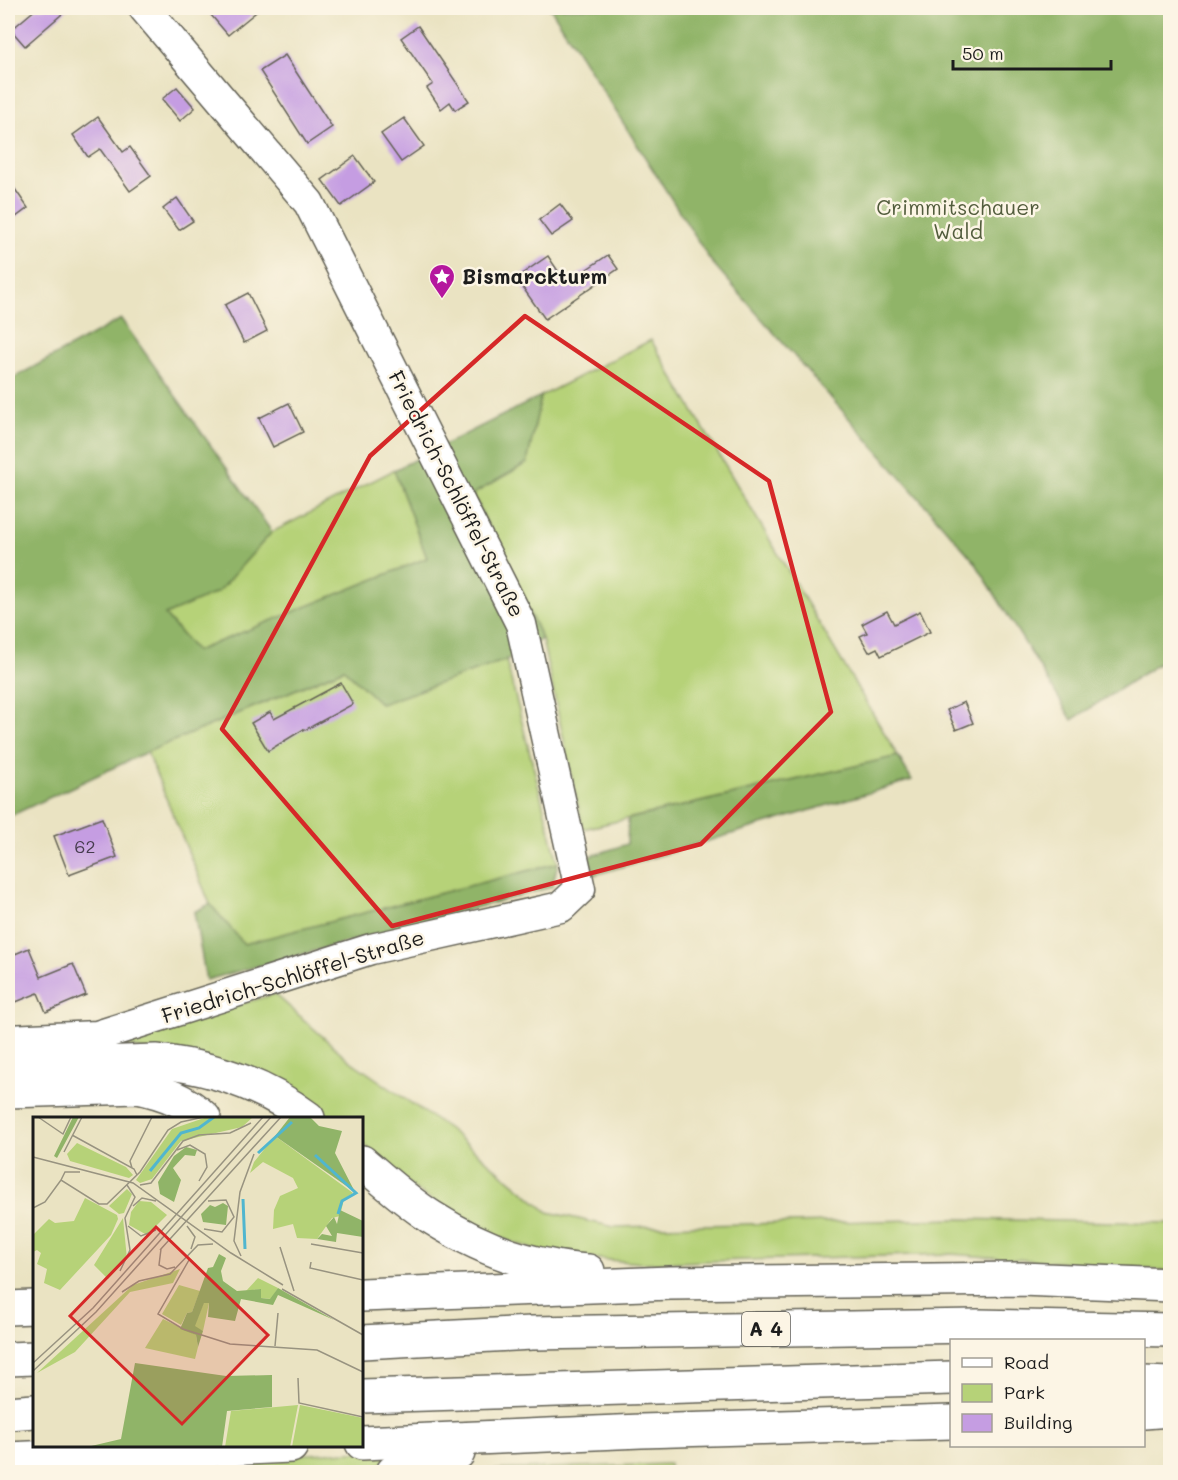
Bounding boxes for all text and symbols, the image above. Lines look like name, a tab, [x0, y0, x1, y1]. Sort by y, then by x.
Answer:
scale bar	[953, 33, 1110, 71]
text: 50 m	[962, 41, 1004, 65]
park label: Crimmitschauer Wald	[876, 193, 1040, 244]
place icon: Bismarckturm	[427, 262, 457, 300]
place label: Bismarckturm	[462, 262, 607, 289]
street label: Friedrich-Schlöffel-Straße	[383, 365, 531, 621]
house number: 62	[75, 834, 95, 858]
street label: Friedrich-Schlöffel-Straße	[158, 923, 427, 1028]
inset map	[33, 1117, 363, 1447]
road number: A 4	[742, 1312, 790, 1346]
legend	[950, 1339, 1145, 1447]
text: Road	[1004, 1350, 1049, 1374]
text: Park	[1004, 1380, 1045, 1404]
text: Building	[1004, 1410, 1072, 1434]

